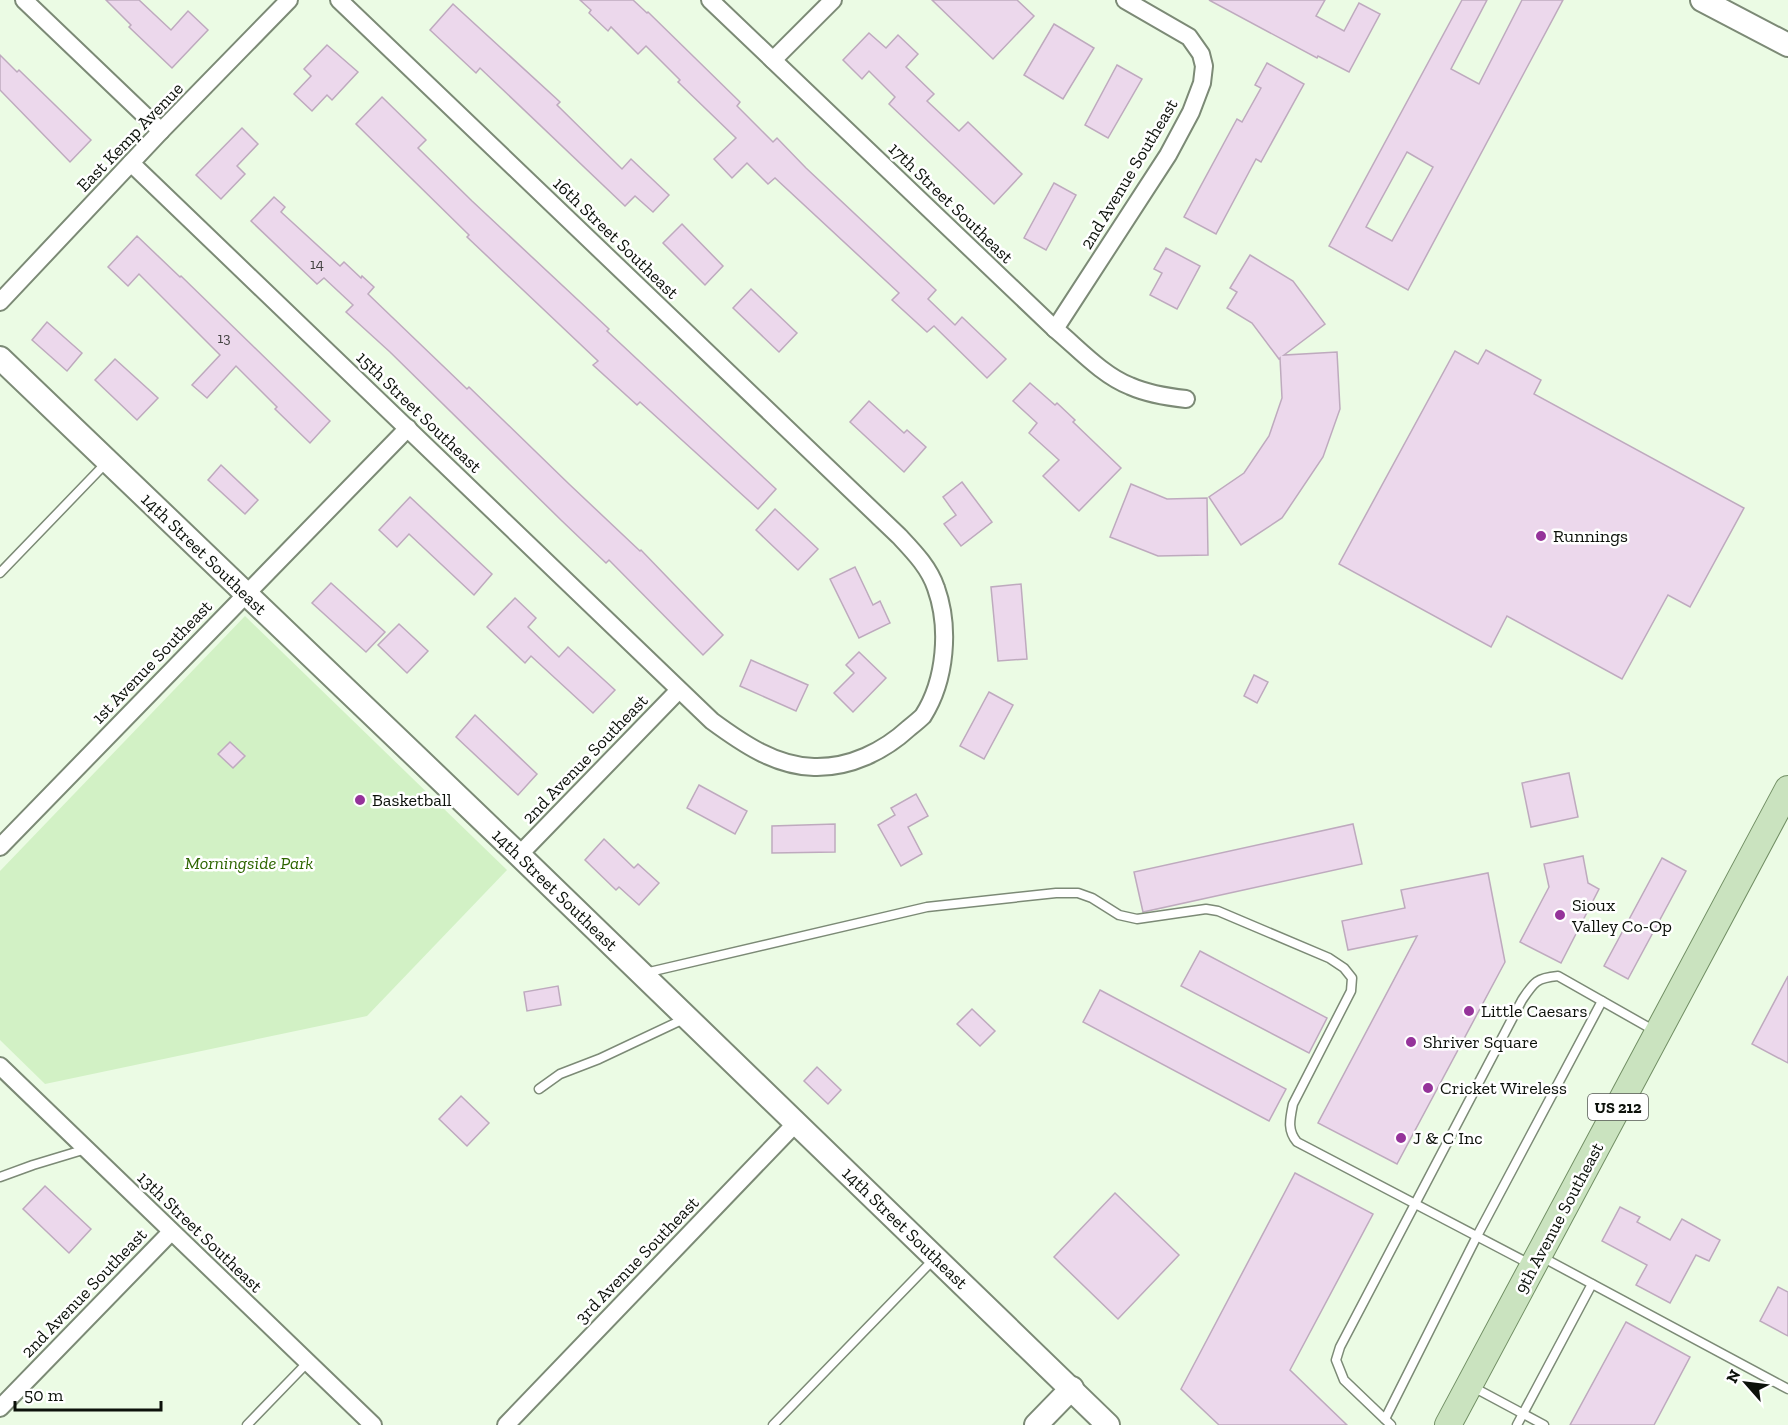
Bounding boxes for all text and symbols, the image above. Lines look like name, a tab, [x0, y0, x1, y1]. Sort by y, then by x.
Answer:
street label: East Kemp Avenue	[72, 78, 188, 196]
street label: 2nd Avenue Southeast	[1075, 95, 1183, 253]
street label: 17th Street Southeast	[884, 138, 1018, 268]
street label: 16th Street Southeast	[549, 172, 684, 304]
house number: 14	[310, 255, 324, 273]
house number: 13	[217, 329, 231, 347]
street label: 15th Street Southeast	[352, 347, 486, 478]
street label: 14th Street Southeast	[137, 488, 272, 620]
place label: Runnings	[1553, 525, 1628, 547]
marker: Runnings	[1534, 529, 1548, 543]
street label: 1st Avenue Southeast	[87, 595, 217, 728]
street label: 2nd Avenue Southeast	[518, 689, 653, 828]
place label: Basketball	[372, 789, 452, 811]
marker: Basketball	[353, 793, 367, 807]
street label: 14th Street Southeast	[488, 824, 623, 956]
park label: Morningside Park	[185, 852, 313, 874]
place label: Sioux Valley Co-Op	[1571, 894, 1672, 937]
marker: Sioux Valley Co-Op	[1553, 908, 1567, 922]
place label: Little Caesars	[1481, 1000, 1587, 1022]
marker: Little Caesars	[1462, 1004, 1476, 1018]
place label: Shriver Square	[1423, 1031, 1538, 1053]
marker: Shriver Square	[1404, 1035, 1418, 1049]
place label: Cricket Wireless	[1440, 1077, 1567, 1099]
marker: Cricket Wireless	[1421, 1081, 1435, 1095]
road number: US 212	[1588, 1094, 1648, 1120]
place label: J & C Inc	[1413, 1127, 1483, 1149]
marker: J & C Inc	[1394, 1131, 1408, 1145]
street label: 9th Avenue Southeast	[1510, 1138, 1608, 1297]
street label: 14th Street Southeast	[838, 1162, 973, 1294]
street label: 13th Street Southeast	[133, 1167, 267, 1298]
street label: 3rd Avenue Southeast	[571, 1192, 704, 1328]
street label: 2nd Avenue Southeast	[17, 1223, 152, 1362]
north arrow	[1716, 1353, 1776, 1413]
text: N	[1722, 1366, 1744, 1386]
scale bar	[15, 1374, 160, 1412]
text: 50 m	[24, 1384, 64, 1406]

